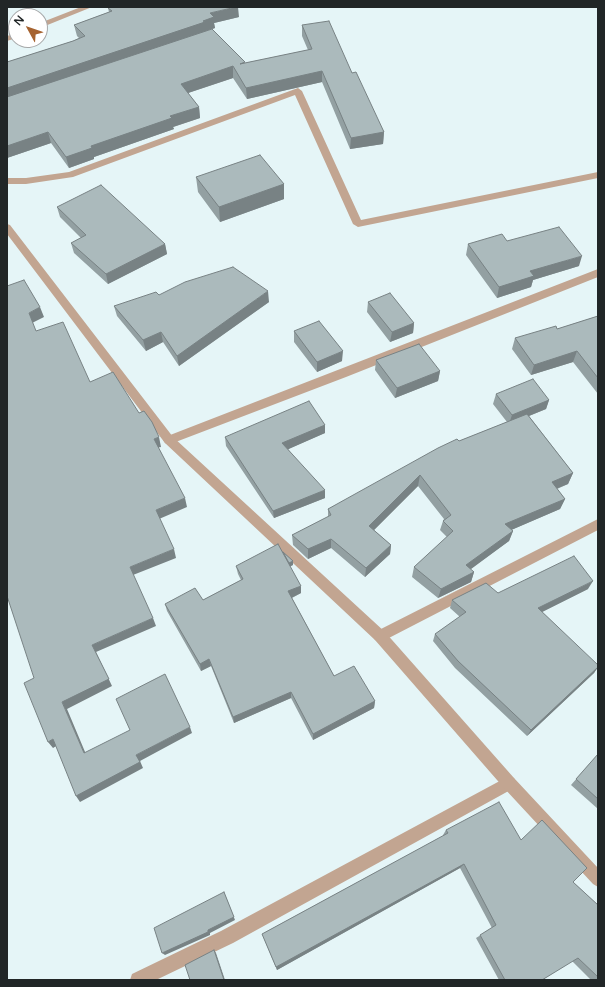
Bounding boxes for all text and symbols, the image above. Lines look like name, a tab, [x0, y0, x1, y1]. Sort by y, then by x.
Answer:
north arrow	[8, 8, 48, 48]
text: N	[11, 13, 27, 28]

